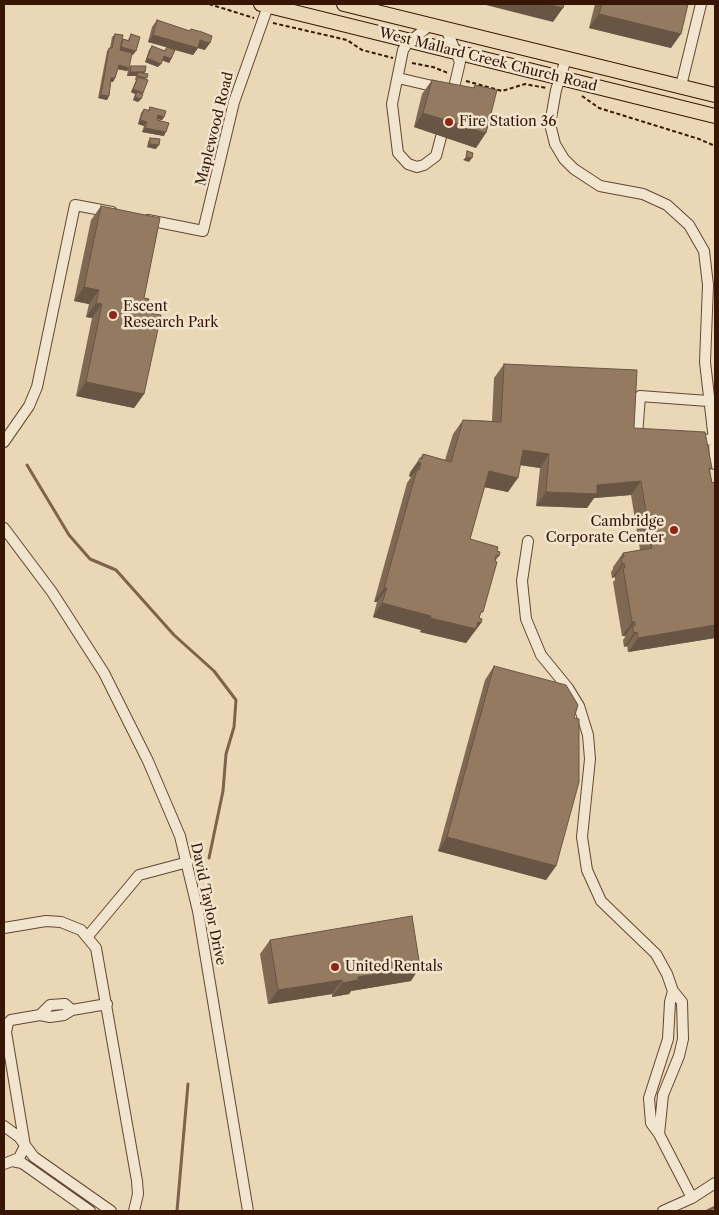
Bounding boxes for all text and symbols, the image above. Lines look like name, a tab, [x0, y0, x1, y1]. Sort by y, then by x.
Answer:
street label: West Mallard Creek Church Road	[377, 25, 599, 95]
street label: Maplewood Road	[193, 70, 237, 188]
place label: Fire Station 36	[459, 114, 557, 130]
marker: Fire Station 36	[443, 116, 455, 128]
place label: Escent Research Park	[123, 299, 218, 332]
marker: Escent Research Park	[107, 309, 119, 321]
place label: Cambridge Corporate Center	[546, 514, 664, 546]
marker: Cambridge Corporate Center	[668, 524, 680, 536]
street label: David Taylor Drive	[187, 841, 229, 967]
place label: United Rentals	[345, 959, 443, 975]
marker: United Rentals	[329, 961, 341, 973]

